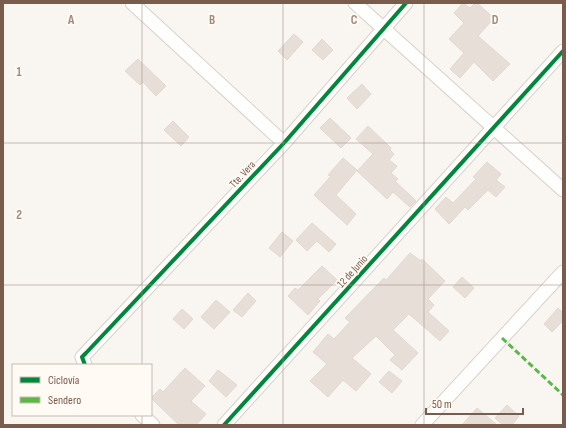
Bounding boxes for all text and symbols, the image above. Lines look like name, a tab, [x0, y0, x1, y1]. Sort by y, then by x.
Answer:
text: A	[67, 12, 75, 28]
text: B	[209, 12, 215, 28]
text: C	[351, 12, 358, 28]
text: D	[492, 12, 499, 28]
text: 1	[16, 64, 22, 80]
street label: Tte. Vera	[227, 158, 258, 190]
text: 2	[16, 207, 22, 223]
street label: 12 de Junio	[334, 252, 371, 290]
legend	[12, 364, 152, 416]
text: Ciclovía	[48, 373, 80, 388]
scale bar	[426, 390, 523, 416]
text: Sendero	[48, 393, 81, 408]
text: 50 m	[432, 397, 452, 412]

